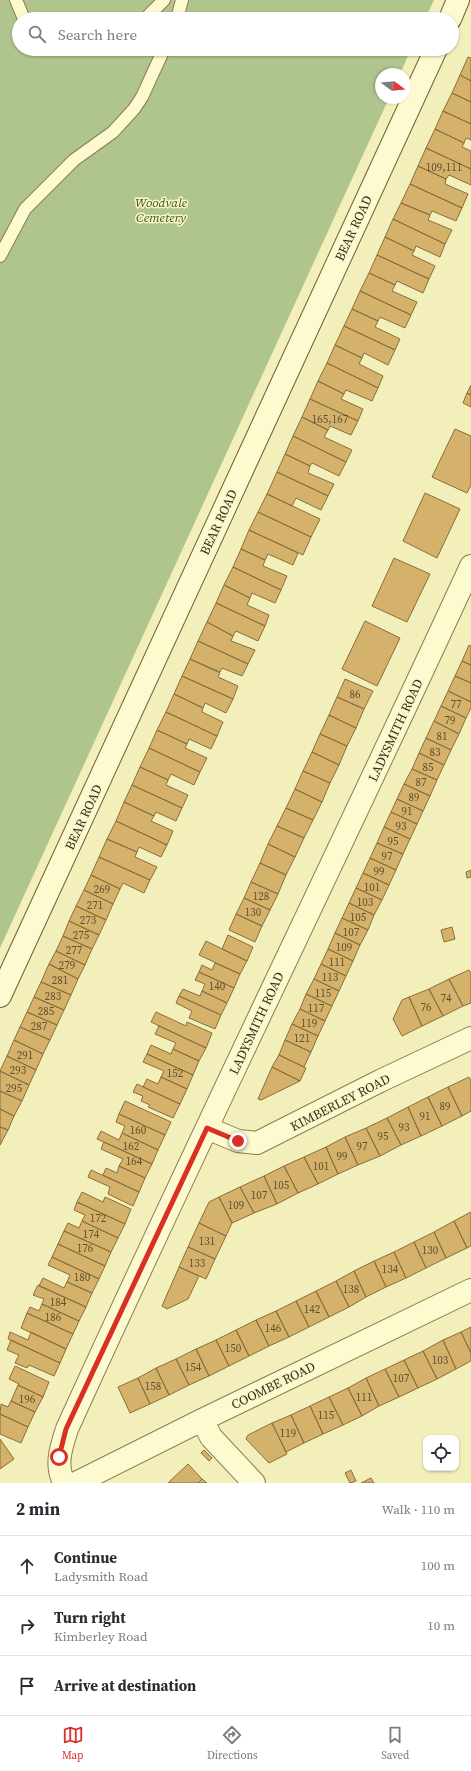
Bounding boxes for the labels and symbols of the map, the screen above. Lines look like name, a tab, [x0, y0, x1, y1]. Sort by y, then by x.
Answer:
north arrow	[375, 68, 411, 104]
house number: 109,111	[426, 160, 462, 175]
street label: BEAR ROAD	[331, 193, 376, 264]
park label: Woodvale Cemetery	[135, 194, 188, 226]
house number: 165,167	[312, 412, 349, 427]
street label: BEAR ROAD	[196, 487, 241, 558]
street label: LADYSMITH ROAD	[364, 676, 427, 784]
house number: 86	[350, 687, 361, 702]
house number: 77	[451, 697, 462, 712]
house number: 79	[445, 713, 456, 728]
house number: 81	[437, 729, 448, 744]
house number: 83	[430, 745, 441, 760]
house number: 85	[423, 760, 434, 775]
house number: 87	[416, 775, 427, 790]
street label: BEAR ROAD	[61, 782, 106, 853]
house number: 89	[409, 790, 420, 805]
house number: 91	[402, 804, 413, 819]
house number: 93	[396, 819, 407, 834]
house number: 95	[388, 834, 399, 849]
house number: 97	[382, 849, 393, 864]
house number: 99	[374, 864, 385, 879]
house number: 101	[364, 880, 380, 895]
house number: 269	[94, 882, 110, 897]
house number: 128	[253, 889, 269, 904]
house number: 103	[357, 895, 374, 910]
house number: 271	[87, 898, 103, 913]
house number: 130	[245, 905, 262, 920]
house number: 105	[350, 910, 367, 925]
house number: 273	[80, 913, 97, 928]
house number: 107	[343, 925, 360, 940]
house number: 275	[73, 928, 90, 943]
house number: 109	[336, 940, 352, 955]
house number: 277	[66, 943, 83, 958]
house number: 111	[329, 955, 345, 970]
house number: 279	[59, 958, 75, 973]
street label: LADYSMITH ROAD	[225, 969, 288, 1077]
house number: 113	[322, 970, 339, 985]
house number: 281	[52, 973, 68, 988]
house number: 140	[209, 979, 226, 994]
house number: 115	[315, 986, 332, 1001]
house number: 283	[45, 989, 62, 1004]
house number: 74	[441, 991, 452, 1006]
house number: 76	[421, 1000, 432, 1015]
house number: 117	[308, 1001, 325, 1016]
house number: 285	[38, 1004, 55, 1019]
house number: 119	[301, 1016, 317, 1031]
house number: 287	[31, 1019, 48, 1034]
house number: 121	[294, 1031, 310, 1046]
house number: 291	[17, 1048, 33, 1063]
house number: 293	[10, 1063, 27, 1078]
house number: 152	[167, 1066, 184, 1081]
street label: KIMBERLEY ROAD	[287, 1070, 393, 1135]
house number: 295	[6, 1081, 23, 1096]
house number: 89	[440, 1099, 451, 1114]
house number: 91	[420, 1109, 431, 1124]
house number: 93	[399, 1120, 410, 1135]
house number: 160	[130, 1123, 147, 1138]
house number: 95	[378, 1129, 389, 1144]
route end	[229, 1132, 247, 1150]
house number: 162	[123, 1139, 140, 1154]
house number: 97	[357, 1139, 368, 1154]
house number: 99	[337, 1149, 348, 1164]
house number: 164	[126, 1154, 143, 1169]
house number: 101	[313, 1159, 329, 1174]
house number: 105	[273, 1178, 290, 1193]
house number: 107	[251, 1188, 268, 1203]
house number: 109	[228, 1198, 244, 1213]
house number: 172	[90, 1211, 107, 1226]
house number: 174	[83, 1227, 100, 1242]
house number: 131	[199, 1234, 215, 1249]
house number: 176	[77, 1241, 94, 1256]
house number: 130	[422, 1243, 439, 1258]
house number: 133	[189, 1256, 206, 1271]
house number: 134	[382, 1262, 399, 1277]
house number: 180	[74, 1270, 91, 1285]
house number: 138	[343, 1282, 359, 1297]
house number: 184	[50, 1295, 67, 1310]
house number: 142	[304, 1302, 321, 1317]
house number: 186	[45, 1310, 62, 1325]
house number: 146	[265, 1321, 282, 1336]
house number: 150	[225, 1341, 242, 1356]
house number: 103	[432, 1353, 449, 1368]
street label: COOMBE ROAD	[228, 1358, 318, 1413]
house number: 154	[185, 1360, 202, 1375]
house number: 107	[393, 1371, 410, 1386]
house number: 158	[145, 1379, 161, 1394]
house number: 111	[356, 1390, 372, 1405]
house number: 196	[19, 1392, 36, 1407]
house number: 115	[318, 1408, 335, 1423]
house number: 119	[280, 1426, 296, 1441]
route start	[50, 1448, 68, 1466]

